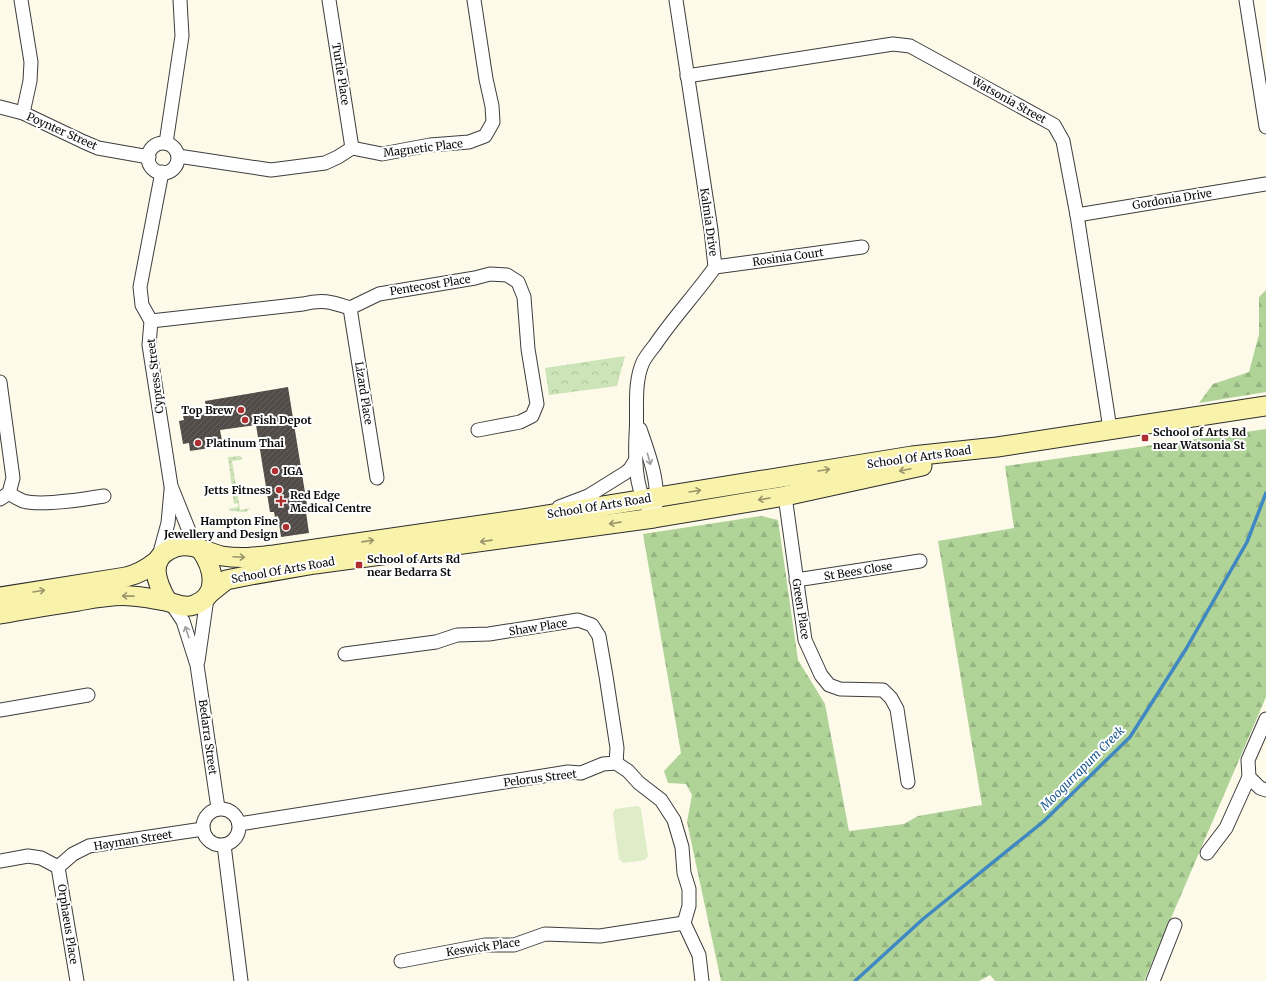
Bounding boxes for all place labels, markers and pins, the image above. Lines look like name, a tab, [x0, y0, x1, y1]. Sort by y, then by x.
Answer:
place label: Top Brew	[181, 403, 234, 417]
marker: Top Brew	[236, 405, 246, 415]
place label: Fish Depot	[253, 413, 312, 427]
marker: Fish Depot	[240, 415, 250, 425]
place label: School of Arts Rd near Watsonia St	[1153, 425, 1246, 452]
marker: School of Arts Rd near Watsonia St	[1140, 433, 1150, 443]
place label: Platinum Thai	[206, 436, 284, 450]
marker: Platinum Thai	[193, 438, 203, 448]
place label: IGA	[283, 464, 303, 478]
marker: IGA	[270, 466, 280, 476]
place label: Jetts Fitness	[203, 483, 271, 497]
marker: Jetts Fitness	[274, 485, 284, 495]
place label: Red Edge Medical Centre	[290, 488, 371, 515]
marker: Red Edge Medical Centre	[275, 495, 287, 507]
place label: Hampton Fine Jewellery and Design	[163, 514, 279, 541]
marker: Hampton Fine Jewellery and Design	[281, 522, 291, 532]
place label: School of Arts Rd near Bedarra St	[367, 552, 460, 579]
marker: School of Arts Rd near Bedarra St	[354, 560, 364, 570]

